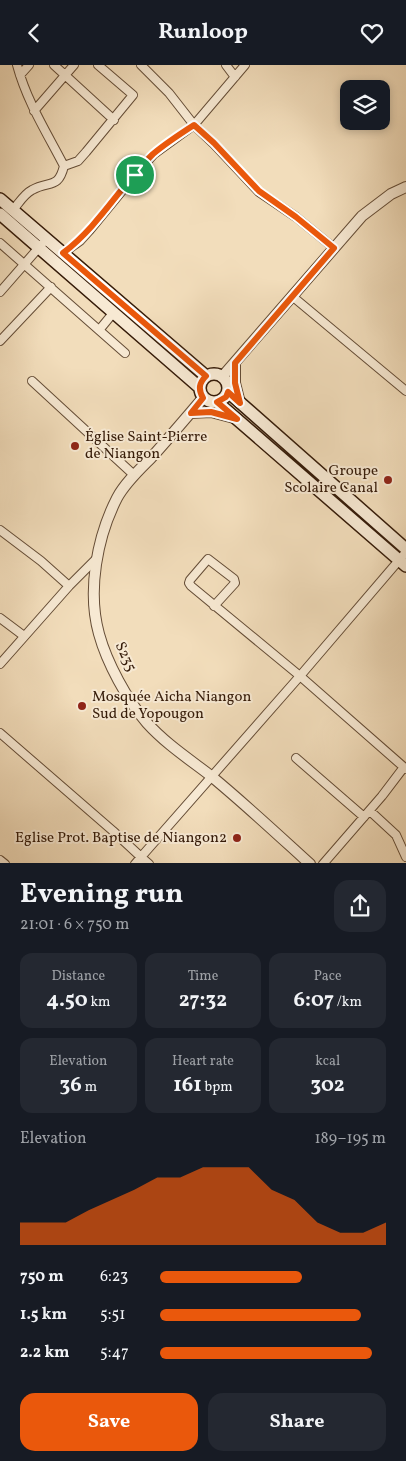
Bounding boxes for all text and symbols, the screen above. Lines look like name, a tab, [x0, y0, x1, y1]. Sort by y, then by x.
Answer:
text: Runloop	[158, 17, 248, 48]
icon: back	[20, 19, 48, 47]
icon: heart	[358, 19, 386, 47]
map controls	[340, 80, 390, 130]
button: layers	[340, 80, 390, 130]
pin	[114, 154, 156, 196]
icon: arrive	[121, 161, 149, 189]
place label: Église Saint-Pierre de Niangon	[85, 427, 207, 465]
marker: Église Saint-Pierre de Niangon	[69, 440, 81, 452]
place label: Groupe Scolaire Canal	[284, 461, 378, 499]
marker: Groupe Scolaire Canal	[382, 474, 394, 486]
street label: S235	[109, 639, 141, 675]
place label: Mosquée Aicha Niangon Sud de Yopougon	[92, 687, 251, 725]
marker: Mosquée Aicha Niangon Sud de Yopougon	[76, 700, 88, 712]
place label: Eglise Prot. Baptise de Niangon2	[15, 828, 227, 849]
marker: Eglise Prot. Baptise de Niangon2	[231, 832, 243, 844]
text: Evening run	[20, 875, 184, 914]
button: share	[334, 880, 386, 932]
text: 21:01 · 6 × 750 m	[20, 914, 129, 936]
text: Distance	[52, 967, 105, 986]
text: Time	[188, 967, 218, 986]
text: Pace	[314, 967, 342, 986]
text: 4.50	[46, 986, 88, 1015]
text: 27:32	[179, 986, 227, 1015]
text: 6:07	[293, 986, 334, 1015]
text: km	[88, 993, 110, 1012]
text: /km	[334, 993, 362, 1012]
text: Elevation	[49, 1052, 107, 1071]
text: Heart rate	[172, 1052, 234, 1071]
text: kcal	[315, 1052, 340, 1071]
text: 36	[60, 1071, 82, 1100]
text: 161	[173, 1071, 202, 1100]
text: 302	[311, 1071, 345, 1100]
text: m	[82, 1078, 97, 1097]
text: bpm	[202, 1078, 233, 1097]
text: Elevation	[20, 1128, 87, 1150]
text: 189–195 m	[314, 1128, 386, 1150]
text: 750 m	[20, 1266, 64, 1288]
text: 6:23	[100, 1266, 128, 1288]
text: 1.5 km	[20, 1304, 67, 1326]
text: 5:51	[100, 1304, 125, 1326]
text: 2.2 km	[20, 1342, 70, 1364]
text: 5:47	[100, 1342, 129, 1364]
button: Save	[20, 1393, 198, 1451]
button: Share	[208, 1393, 386, 1451]

